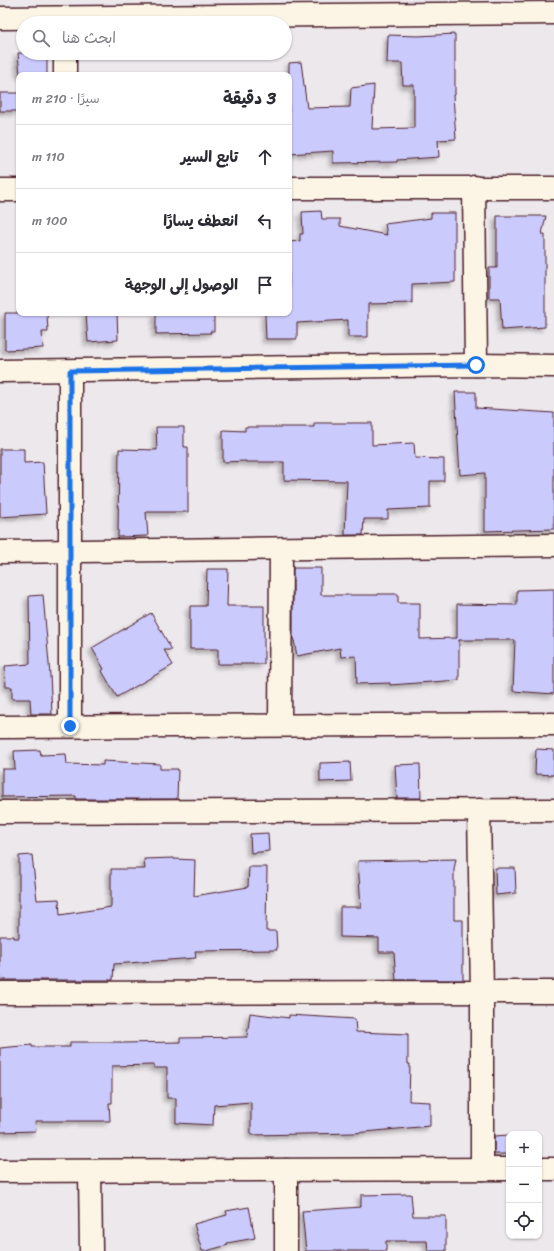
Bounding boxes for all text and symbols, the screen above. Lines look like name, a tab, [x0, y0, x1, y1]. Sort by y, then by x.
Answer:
search box	[16, 16, 292, 60]
text: ابحث هنا	[62, 25, 116, 51]
icon: search	[30, 27, 52, 49]
text: 3 دقيقة	[223, 83, 276, 113]
text: سيرًا · 210 m	[32, 87, 100, 110]
text: تابع السير	[181, 144, 238, 170]
text: 110 m	[32, 145, 65, 168]
icon: ahead	[254, 146, 276, 168]
text: انعطف يسارًا	[163, 208, 238, 234]
text: 100 m	[32, 209, 67, 232]
icon: left	[254, 210, 276, 232]
text: الوصول إلى الوجهة	[125, 272, 238, 298]
icon: arrive	[254, 274, 276, 296]
route start	[467, 356, 485, 374]
route end	[61, 717, 79, 735]
map controls	[506, 1131, 542, 1239]
button: +	[506, 1131, 542, 1167]
button: −	[506, 1167, 542, 1203]
button: locate	[506, 1203, 542, 1239]

